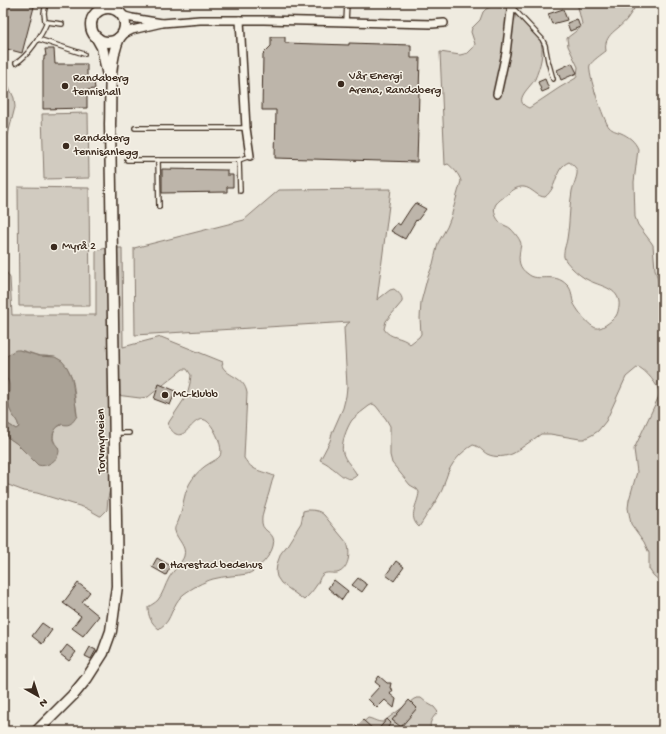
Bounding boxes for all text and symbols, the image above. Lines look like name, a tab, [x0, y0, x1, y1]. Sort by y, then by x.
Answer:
place label: Vår Energi Arena, Randaberg	[348, 70, 442, 98]
place label: Randaberg tennishall	[72, 72, 129, 100]
marker: Vår Energi Arena, Randaberg	[336, 79, 346, 89]
marker: Randaberg tennishall	[60, 81, 70, 91]
place label: Randaberg tennisanlegg	[73, 132, 139, 160]
marker: Randaberg tennisanlegg	[61, 141, 71, 151]
place label: Myrå 2	[62, 240, 96, 254]
marker: Myrå 2	[49, 242, 59, 252]
place label: MC-klubb	[173, 388, 219, 402]
marker: MC-klubb	[160, 390, 170, 400]
street label: Torvmyrveien	[94, 408, 110, 475]
place label: Harestad bedehus	[170, 559, 263, 573]
marker: Harestad bedehus	[157, 561, 167, 571]
north arrow	[18, 676, 58, 716]
text: N	[36, 695, 50, 709]

